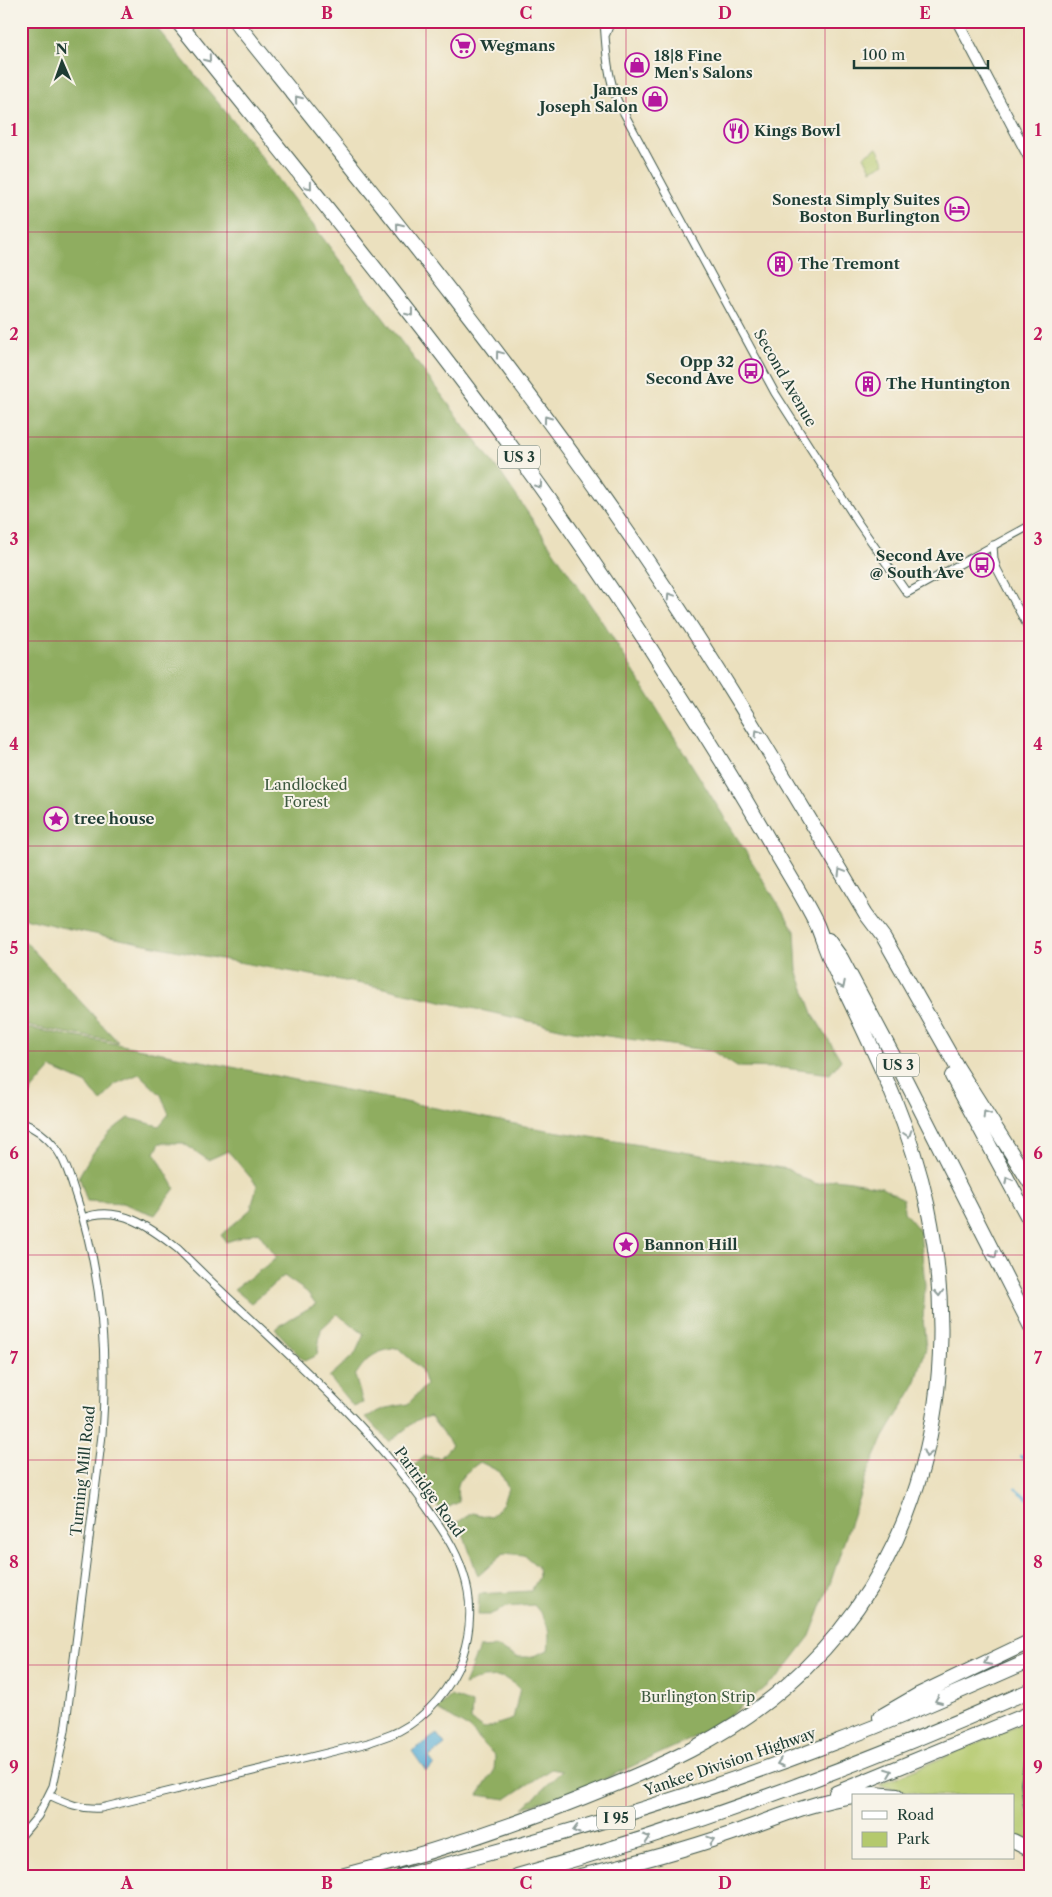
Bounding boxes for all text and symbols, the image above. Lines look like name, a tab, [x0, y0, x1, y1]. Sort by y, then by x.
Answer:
text: A	[120, 3, 134, 23]
text: B	[321, 3, 333, 23]
text: C	[520, 3, 532, 23]
text: D	[718, 3, 732, 23]
text: E	[919, 3, 931, 23]
supermarket icon: Wegmans	[450, 33, 476, 59]
place label: Wegmans	[479, 36, 555, 55]
north arrow	[38, 38, 88, 88]
scale bar	[854, 38, 988, 70]
text: N	[55, 40, 68, 58]
text: 100 m	[862, 45, 905, 64]
place label: 18|8 Fine Men's Salons	[654, 46, 753, 82]
shop icon: 18|8 Fine Men's Salons	[624, 52, 650, 78]
one-way arrow	[202, 53, 210, 62]
place label: James Joseph Salon	[536, 80, 639, 116]
shop icon: James Joseph Salon	[642, 86, 668, 112]
one-way arrow	[295, 96, 303, 105]
restaurant icon: Kings Bowl	[723, 118, 749, 144]
text: 1	[10, 120, 18, 140]
text: 1	[1034, 120, 1042, 140]
place label: Kings Bowl	[754, 121, 841, 140]
one-way arrow	[304, 180, 312, 189]
place label: Sonesta Simply Suites Boston Burlington	[772, 190, 941, 226]
hotel icon: Sonesta Simply Suites Boston Burlington	[944, 196, 970, 222]
one-way arrow	[396, 222, 405, 232]
building icon: The Tremont	[767, 251, 793, 277]
place label: The Tremont	[798, 254, 900, 273]
one-way arrow	[405, 308, 414, 317]
text: 2	[9, 324, 19, 344]
text: 2	[1033, 324, 1043, 344]
street label: Second Avenue	[750, 326, 821, 430]
one-way arrow	[496, 350, 505, 360]
place label: Opp 32 Second Ave	[646, 352, 734, 388]
bus stop icon: Opp 32 Second Ave	[738, 358, 764, 384]
building icon: The Huntington	[855, 371, 881, 397]
place label: The Huntington	[886, 374, 1011, 393]
one-way arrow	[544, 415, 553, 425]
road number: US 3	[498, 446, 540, 468]
one-way arrow	[533, 480, 542, 489]
text: 3	[9, 529, 19, 549]
text: 3	[1033, 529, 1043, 549]
place label: Second Ave @ South Ave	[870, 546, 964, 582]
bus stop icon: Second Ave @ South Ave	[969, 552, 995, 578]
one-way arrow	[667, 592, 676, 602]
one-way arrow	[754, 729, 764, 738]
text: 4	[9, 734, 19, 754]
text: 4	[1033, 734, 1043, 754]
park label: Landlocked Forest	[264, 775, 348, 811]
place icon: tree house	[43, 806, 69, 832]
place label: tree house	[74, 809, 155, 828]
one-way arrow	[837, 869, 847, 878]
text: 5	[10, 938, 19, 958]
text: 5	[1034, 938, 1043, 958]
one-way arrow	[836, 980, 846, 989]
road number: US 3	[877, 1054, 919, 1076]
one-way arrow	[982, 1110, 992, 1119]
one-way arrow	[902, 1129, 912, 1137]
text: 6	[9, 1143, 19, 1163]
text: 6	[1033, 1143, 1043, 1163]
one-way arrow	[1004, 1176, 1014, 1185]
place icon: Bannon Hill	[613, 1232, 639, 1258]
place label: Bannon Hill	[644, 1235, 738, 1254]
one-way arrow	[988, 1249, 998, 1258]
one-way arrow	[934, 1289, 945, 1297]
text: 7	[10, 1348, 19, 1368]
text: 7	[1034, 1348, 1043, 1368]
street label: Turning Mill Road	[66, 1405, 99, 1537]
street label: Partridge Road	[390, 1443, 468, 1540]
one-way arrow	[922, 1450, 933, 1459]
text: 8	[9, 1552, 19, 1572]
text: 8	[1033, 1552, 1043, 1572]
one-way arrow	[983, 1656, 992, 1666]
park label: Burlington Strip	[641, 1687, 755, 1706]
one-way arrow	[934, 1694, 943, 1705]
street label: Yankee Division Highway	[640, 1723, 819, 1800]
text: 9	[9, 1757, 19, 1777]
one-way arrow	[777, 1757, 785, 1767]
text: 9	[1033, 1757, 1043, 1777]
one-way arrow	[885, 1767, 893, 1777]
legend	[852, 1794, 1014, 1860]
text: Road	[897, 1805, 934, 1824]
road number: I 95	[597, 1806, 635, 1830]
one-way arrow	[572, 1824, 581, 1835]
text: Park	[897, 1829, 931, 1848]
one-way arrow	[643, 1833, 651, 1843]
one-way arrow	[707, 1835, 715, 1845]
text: A	[120, 1873, 134, 1893]
text: B	[321, 1873, 333, 1893]
text: C	[520, 1873, 532, 1893]
text: D	[718, 1873, 732, 1893]
text: E	[919, 1873, 931, 1893]

